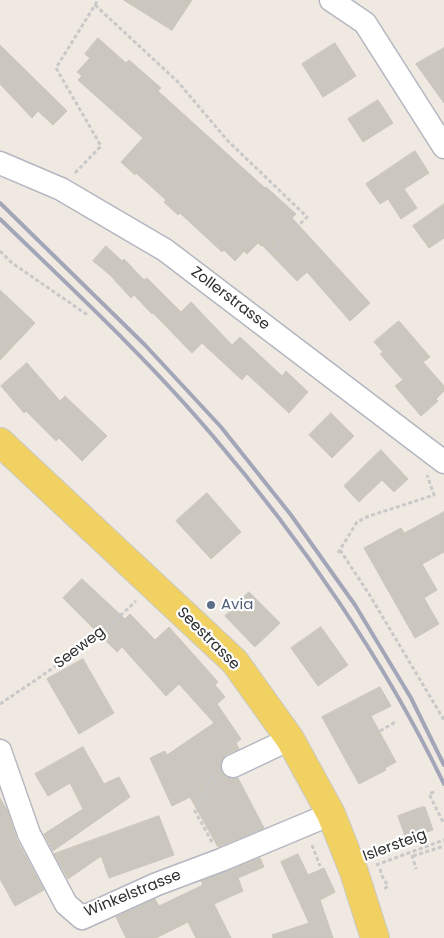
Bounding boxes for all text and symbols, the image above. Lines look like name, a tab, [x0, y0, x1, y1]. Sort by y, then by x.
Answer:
street label: Zollerstrasse	[187, 264, 273, 334]
place label: Avia	[221, 596, 253, 614]
marker: Avia	[205, 599, 217, 611]
street label: Seestrasse	[173, 604, 243, 674]
street label: Seeweg	[51, 623, 109, 673]
street label: Islersteig	[361, 826, 429, 866]
street label: Winkelstrasse	[82, 866, 184, 922]

